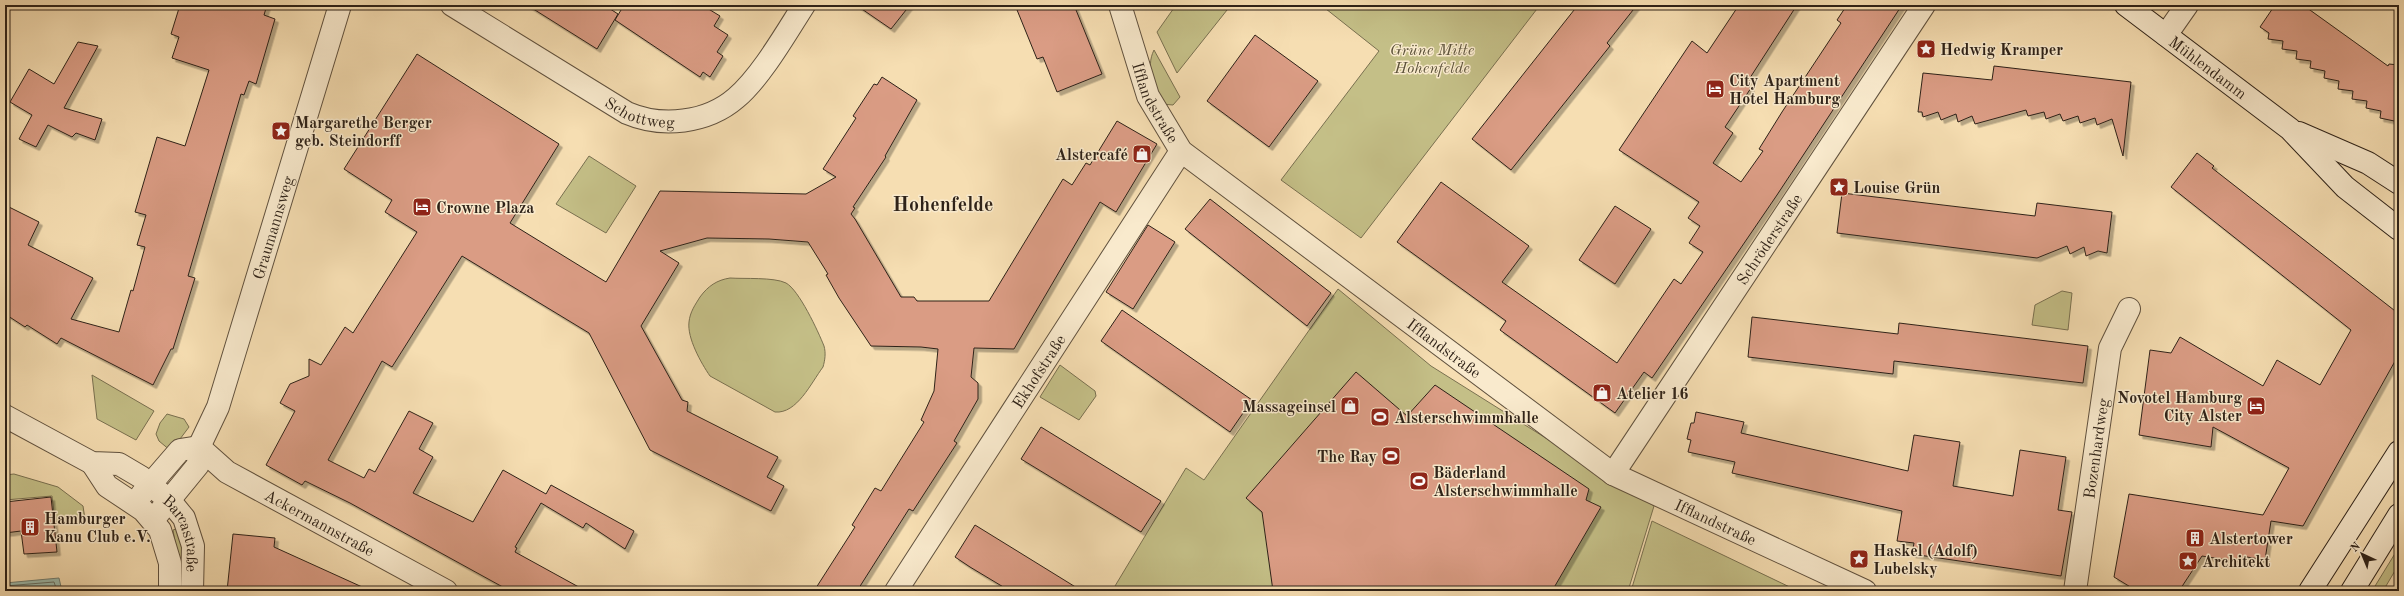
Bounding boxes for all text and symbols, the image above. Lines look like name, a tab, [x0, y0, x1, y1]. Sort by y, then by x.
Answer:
street label: Mühlendamm	[2165, 34, 2249, 103]
place icon: Hedwig Kramper	[1915, 38, 1937, 60]
park label: Grüne Mitte Hohenfelde	[1390, 43, 1475, 77]
place label: Hedwig Kramper	[1940, 43, 2063, 59]
street label: Ifflandstraße	[1128, 61, 1180, 146]
place label: City Apartment Hotel Hamburg	[1729, 74, 1840, 108]
hotel icon: City Apartment Hotel Hamburg	[1704, 78, 1726, 100]
street label: Schottweg	[601, 95, 675, 131]
place label: Margarethe Berger geb. Steindorff	[295, 116, 432, 150]
place icon: Margarethe Berger geb. Steindorff	[270, 120, 292, 142]
shop icon: Alstercafé	[1131, 143, 1153, 165]
place label: Alstercafé	[1055, 148, 1128, 164]
street label: Graumannsweg	[251, 174, 298, 282]
place icon: Louise Grün	[1828, 176, 1850, 198]
place label: Louise Grün	[1853, 181, 1940, 197]
street label: Schröderstraße	[1735, 192, 1806, 288]
hotel icon: Crowne Plaza	[411, 196, 433, 218]
district label: Hohenfelde	[892, 196, 994, 216]
place label: Crowne Plaza	[436, 201, 534, 217]
street label: Ifflandstraße	[1403, 317, 1483, 382]
street label: Ekhofstraße	[1011, 333, 1070, 412]
shop icon: Atelier 16	[1591, 382, 1613, 404]
place label: Atelier 16	[1616, 387, 1689, 403]
place label: Novotel Hamburg City Alster	[2117, 391, 2242, 425]
shop icon: Massageinsel	[1339, 395, 1361, 417]
hotel icon: Novotel Hamburg City Alster	[2245, 395, 2267, 417]
street label: Bozenhardweg	[2082, 397, 2113, 500]
place label: Massageinsel	[1242, 400, 1336, 416]
sports icon: Alsterschwimmhalle	[1369, 406, 1391, 428]
place label: Alsterschwimmhalle	[1394, 411, 1539, 427]
sports icon: The Ray	[1380, 445, 1402, 467]
place label: The Ray	[1317, 450, 1377, 466]
place label: Bäderland Alsterschwimmhalle	[1433, 466, 1578, 500]
sports icon: Bäderland Alsterschwimmhalle	[1408, 470, 1430, 492]
street label: Ackermannstraße	[261, 488, 376, 560]
street label: Barcastraße	[159, 493, 200, 572]
street label: Ifflandstraße	[1672, 498, 1758, 549]
place label: Hamburger Kanu Club e.V.	[44, 512, 151, 546]
building icon: Hamburger Kanu Club e.V.	[19, 516, 41, 538]
building icon: Alstertower	[2184, 527, 2206, 549]
place label: Alstertower	[2209, 532, 2293, 548]
north arrow	[2342, 534, 2382, 574]
text: N	[2349, 541, 2363, 555]
place label: Haskel (Adolf) Lubelsky	[1873, 543, 1978, 578]
place icon: Haskel (Adolf) Lubelsky	[1848, 548, 1870, 570]
place icon: Architekt	[2177, 550, 2199, 572]
place label: Architekt	[2202, 555, 2271, 571]

